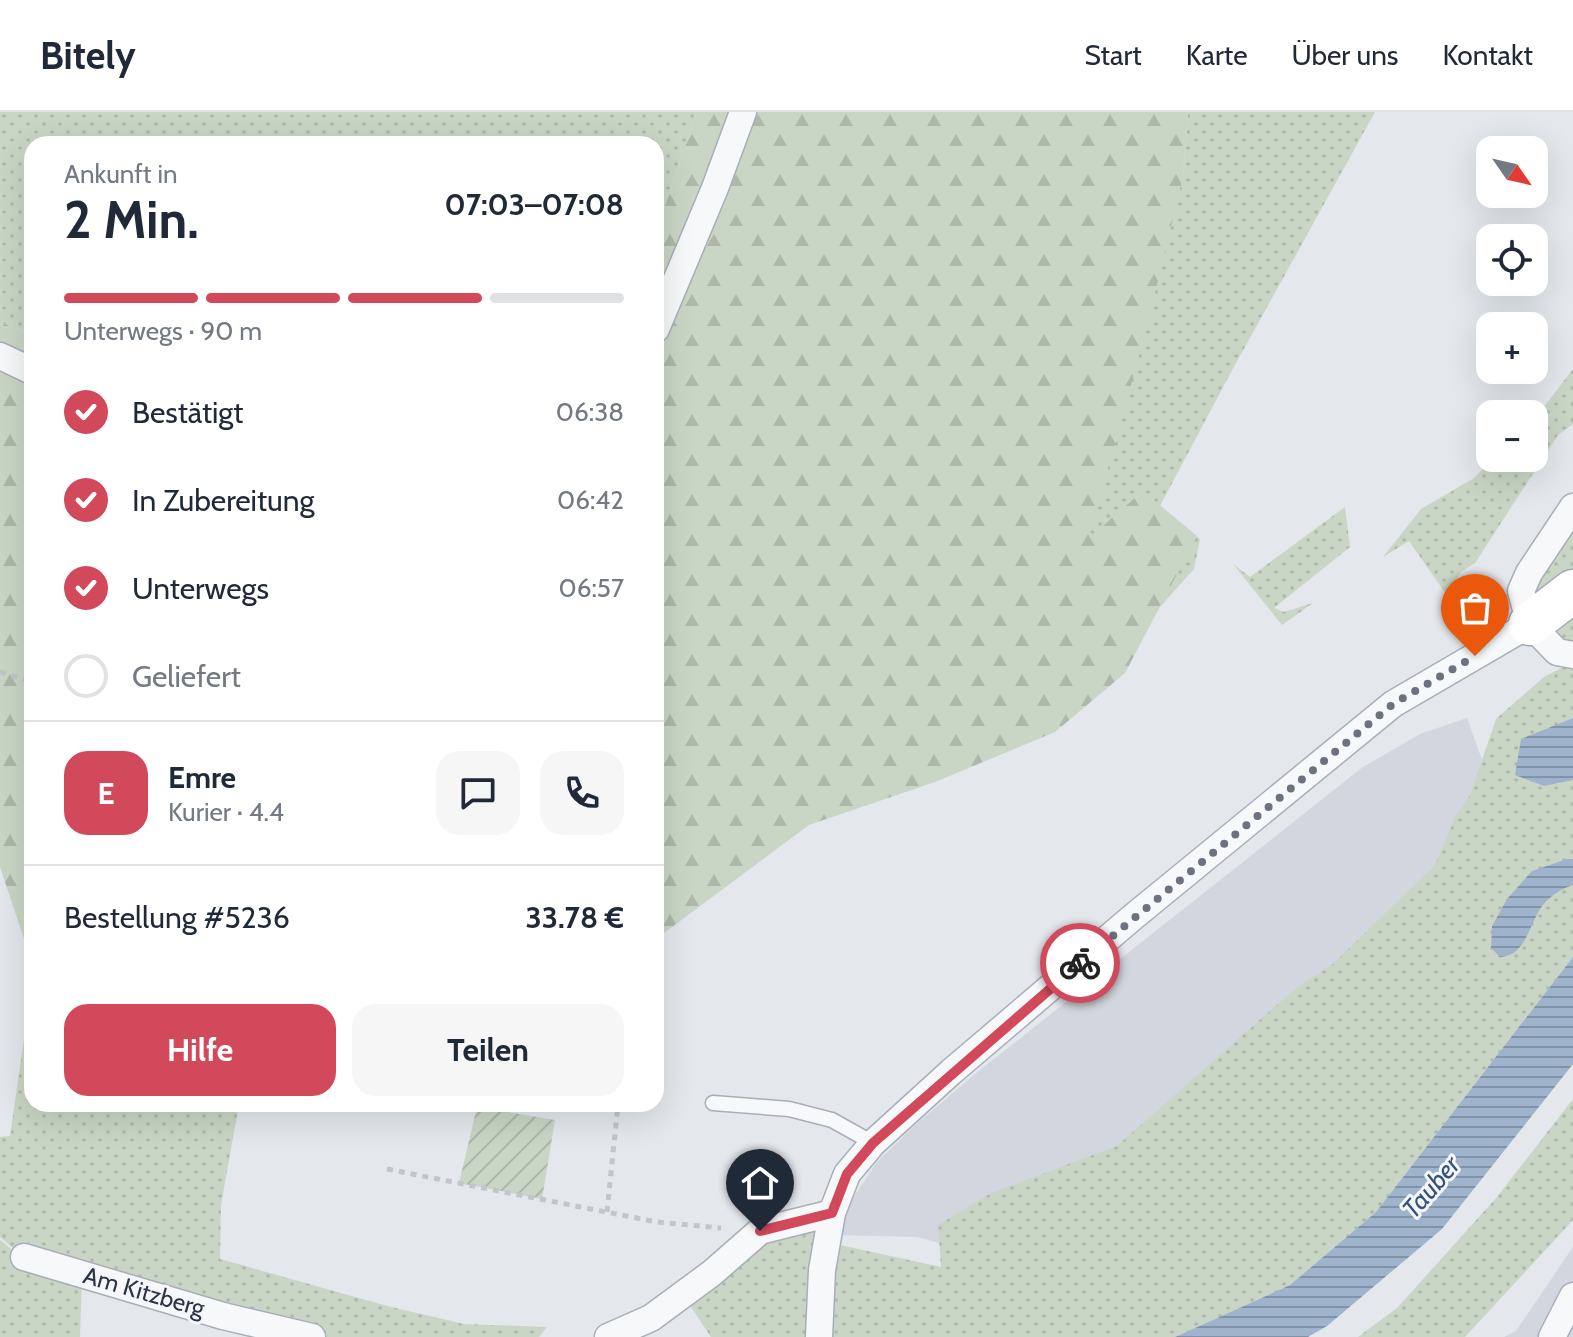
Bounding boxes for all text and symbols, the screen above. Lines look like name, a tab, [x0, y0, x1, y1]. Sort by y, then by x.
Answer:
text: Bitely	[40, 32, 136, 79]
text: Start	[1085, 38, 1142, 72]
text: Karte	[1186, 38, 1248, 72]
text: Über uns	[1292, 38, 1398, 72]
text: Kontakt	[1442, 38, 1533, 72]
north arrow	[1476, 136, 1548, 208]
map controls	[1476, 136, 1548, 472]
text: Ankunft in	[64, 158, 178, 190]
text: 07:03–07:08	[444, 186, 624, 223]
text: 2 Min.	[64, 188, 199, 251]
button: locate	[1476, 224, 1548, 296]
button: +	[1476, 312, 1548, 384]
text: Unterwegs · 90 m	[64, 315, 262, 347]
icon: check	[64, 390, 108, 434]
text: Bestätigt	[132, 394, 243, 431]
text: 06:38	[556, 396, 624, 428]
button: −	[1476, 400, 1548, 472]
icon: check	[64, 478, 108, 522]
text: In Zubereitung	[132, 482, 315, 519]
text: 06:42	[557, 484, 624, 516]
icon: check	[64, 566, 108, 610]
text: Unterwegs	[132, 570, 269, 607]
text: 06:57	[559, 572, 624, 604]
pin	[1441, 574, 1509, 656]
icon: bag	[1453, 586, 1497, 630]
text: Geliefert	[132, 658, 241, 695]
button: chat	[436, 751, 520, 835]
button: phone	[540, 751, 624, 835]
text: Emre	[168, 759, 236, 796]
text: E	[97, 775, 115, 812]
text: Kurier · 4.4	[168, 796, 284, 828]
text: Bestellung #5236	[64, 899, 290, 936]
text: 33.78 €	[526, 899, 624, 936]
courier	[1040, 923, 1120, 1003]
icon: bike	[1058, 941, 1102, 985]
button: Hilfe	[64, 1004, 336, 1096]
button: Teilen	[352, 1004, 624, 1096]
pin	[726, 1149, 794, 1231]
water label: Tauber	[1395, 1149, 1467, 1225]
icon: home	[738, 1161, 782, 1205]
street label: Am Kitzberg	[80, 1260, 209, 1323]

